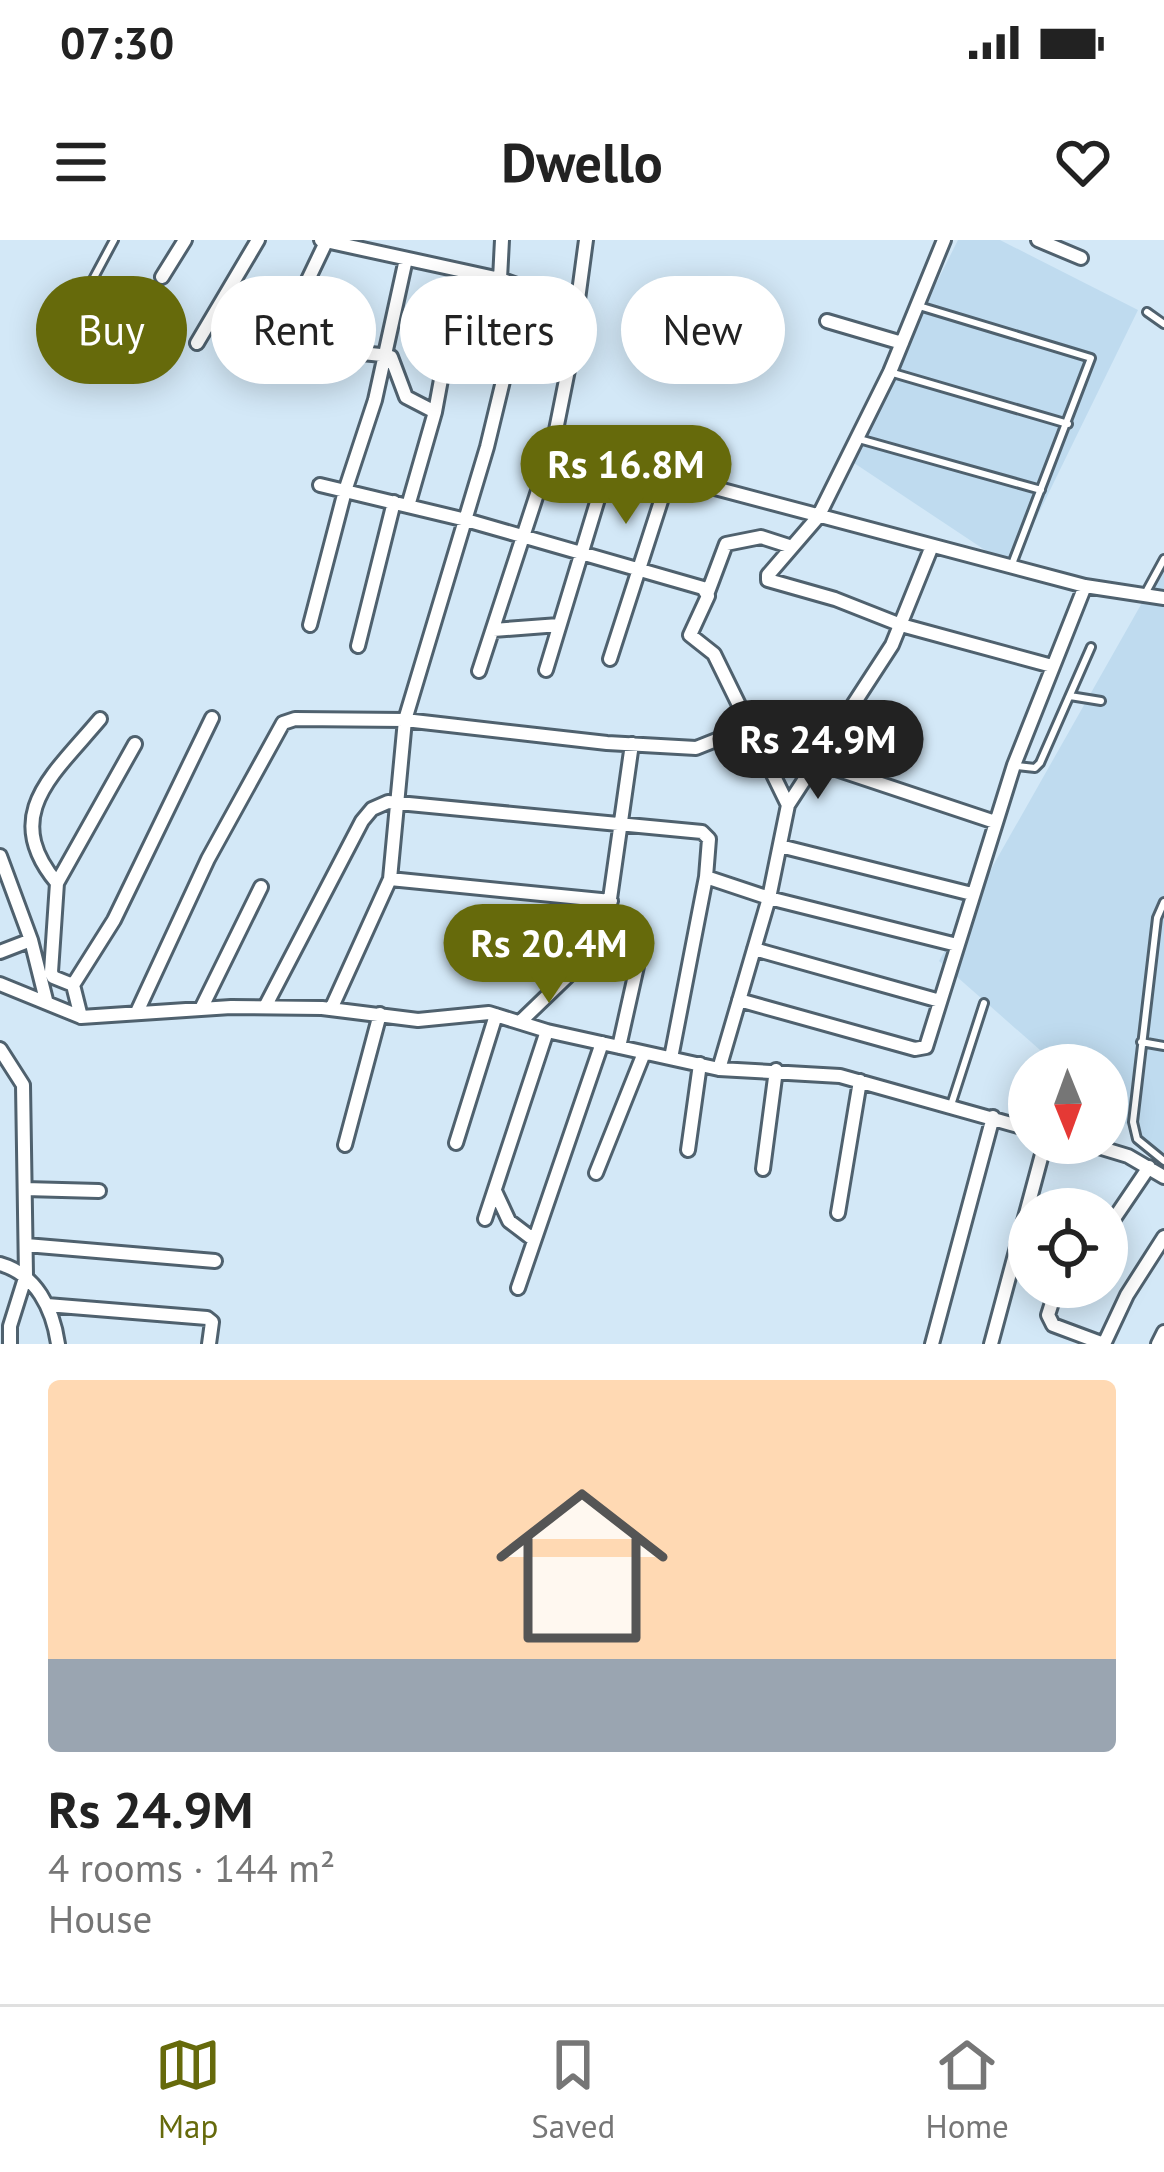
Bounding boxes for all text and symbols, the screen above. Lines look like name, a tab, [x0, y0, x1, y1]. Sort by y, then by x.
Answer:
text: 07:30	[60, 13, 174, 71]
text: Dwello	[501, 127, 663, 197]
icon: menu	[48, 129, 114, 195]
icon: heart	[1050, 129, 1116, 195]
chip: Buy	[36, 276, 187, 384]
chip: Rent	[211, 276, 376, 384]
chip: Filters	[400, 276, 597, 384]
chip: New	[621, 276, 785, 384]
pin: Rs 16.8M	[502, 425, 750, 527]
text: Rs 16.8M	[548, 438, 704, 489]
pin: Rs 24.9M	[694, 700, 942, 802]
text: Rs 24.9M	[740, 713, 896, 764]
pin: Rs 20.4M	[425, 904, 673, 1006]
text: Rs 20.4M	[471, 917, 627, 968]
north arrow	[1008, 1044, 1128, 1164]
map controls	[1008, 1044, 1128, 1308]
button: locate	[1008, 1188, 1128, 1308]
icon: home	[474, 1458, 690, 1674]
text: Rs 24.9M	[48, 1776, 253, 1842]
text: 4 rooms · 144 m²	[48, 1842, 335, 1893]
text: House	[48, 1893, 152, 1944]
tab: Map	[155, 2032, 221, 2147]
tab: Saved	[531, 2032, 615, 2147]
tab: Home	[925, 2032, 1009, 2147]

